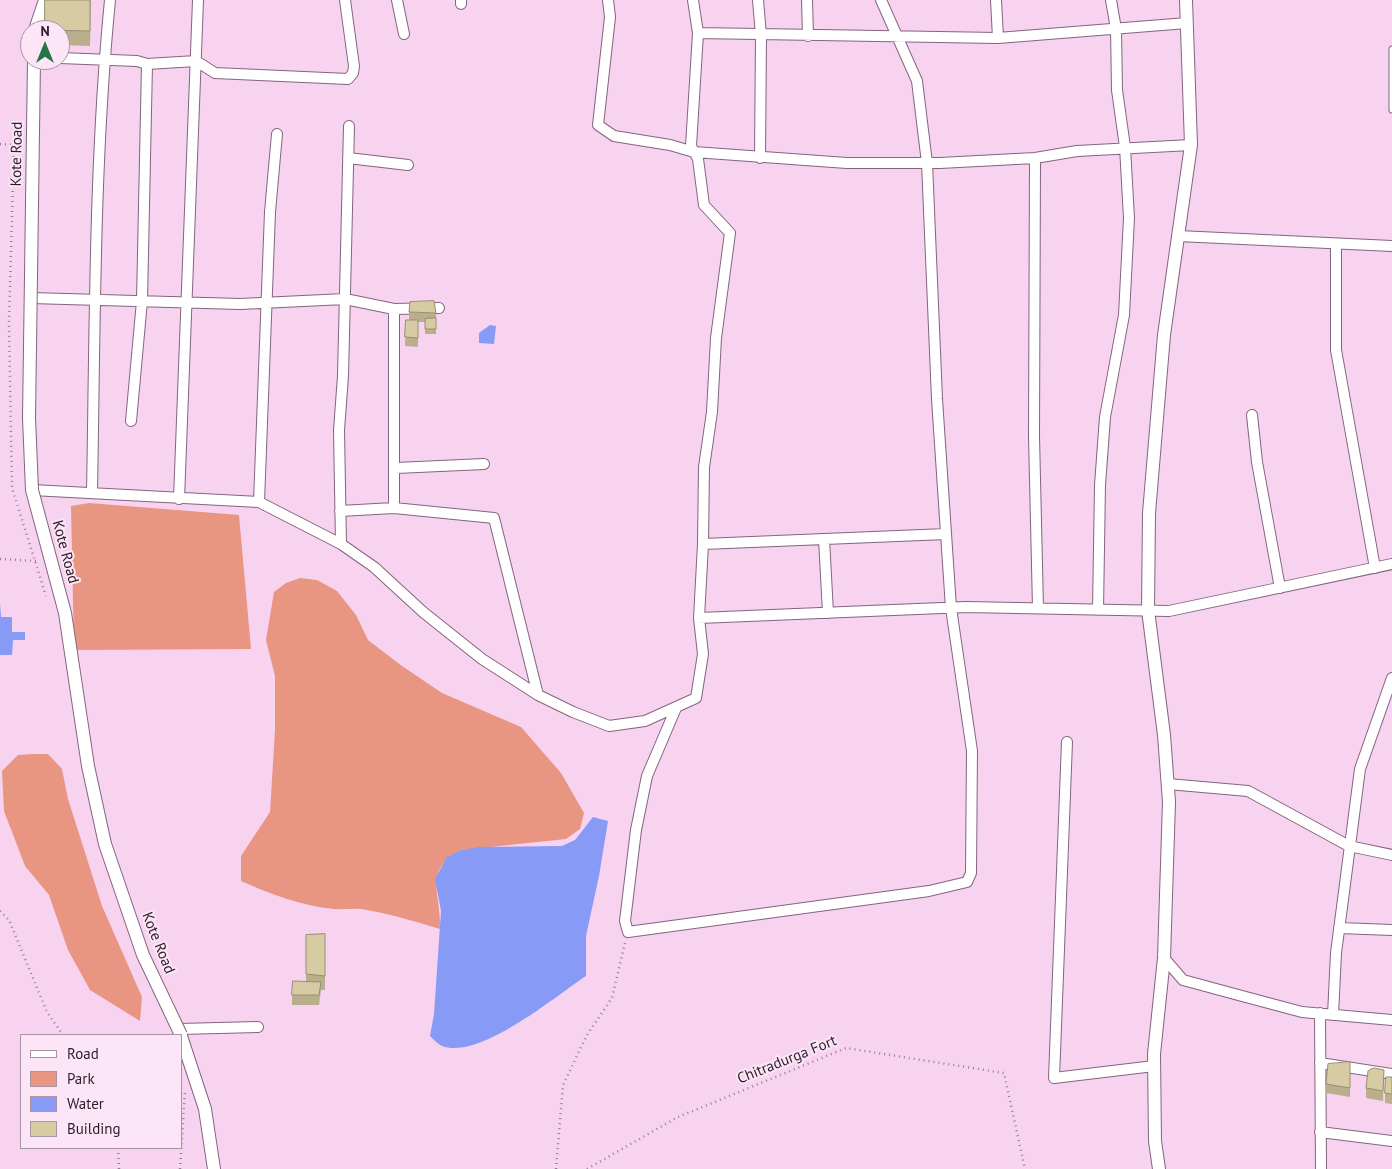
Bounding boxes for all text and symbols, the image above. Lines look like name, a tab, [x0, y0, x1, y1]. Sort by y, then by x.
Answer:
north arrow	[20, 20, 70, 70]
text: N	[40, 22, 50, 40]
street label: Kote Road	[7, 121, 27, 187]
street label: Kote Road	[48, 518, 82, 586]
street label: Kote Road	[138, 910, 178, 976]
street label: Chitradurga Fort	[735, 1032, 839, 1088]
legend	[20, 1034, 182, 1149]
text: Road	[67, 1044, 99, 1063]
text: Park	[67, 1069, 95, 1088]
text: Water	[67, 1094, 104, 1113]
text: Building	[67, 1119, 121, 1138]

